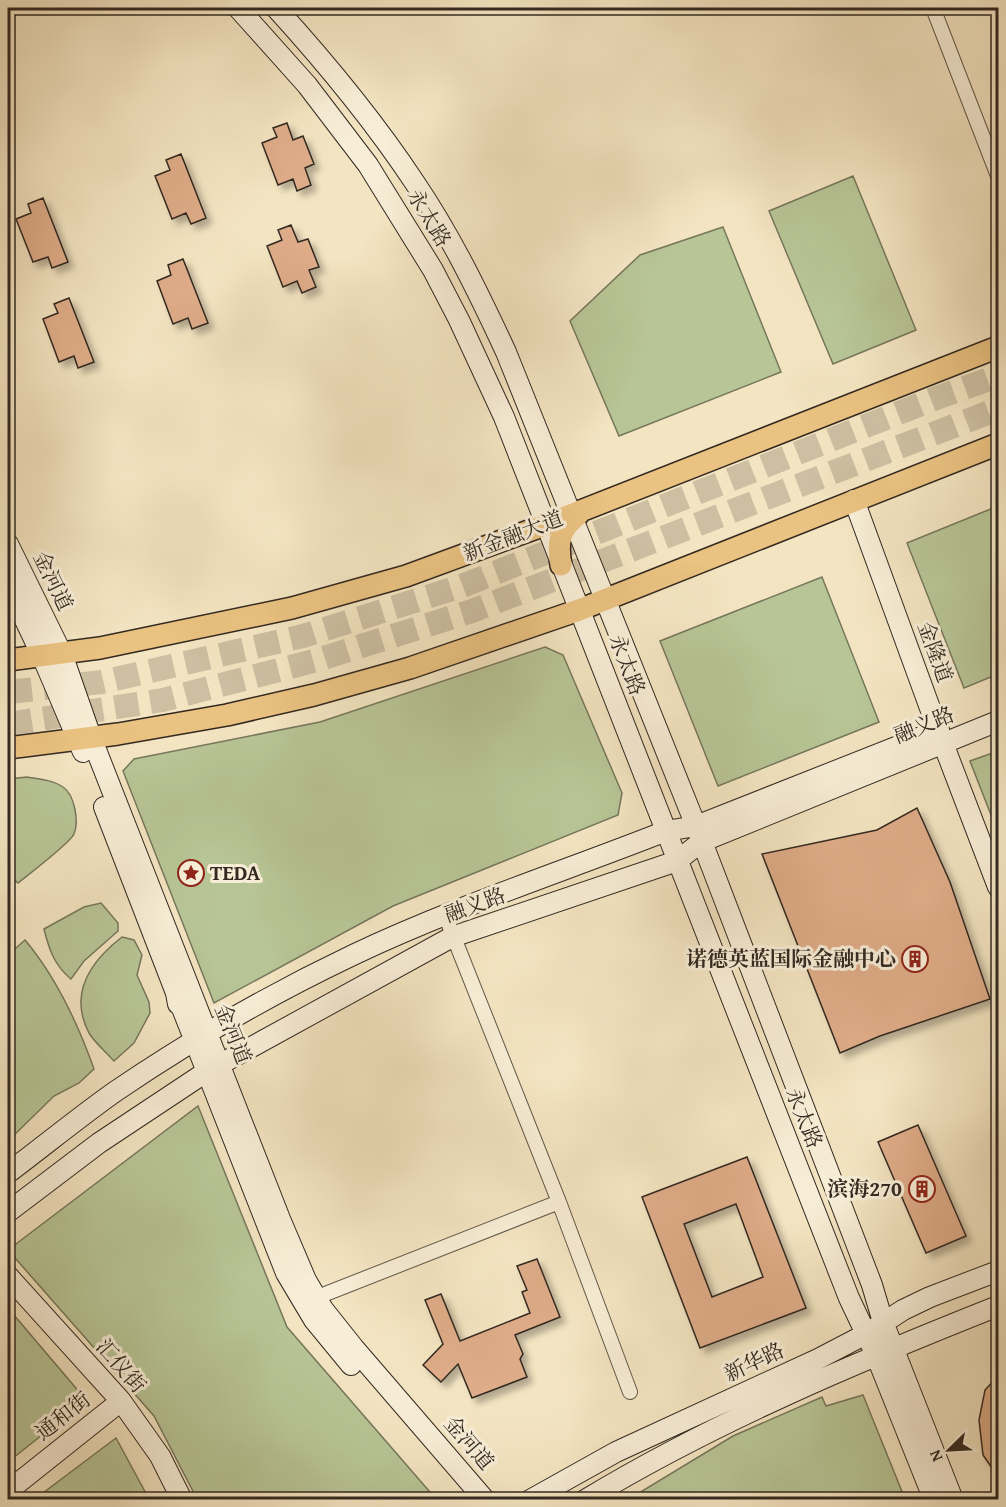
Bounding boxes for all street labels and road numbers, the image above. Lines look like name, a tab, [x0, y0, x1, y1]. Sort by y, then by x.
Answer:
street label: 永太路	[400, 183, 459, 253]
street label: 新金融大道	[458, 502, 567, 569]
street label: 金河道	[26, 546, 81, 616]
street label: 金隆道	[910, 617, 961, 687]
street label: 永太路	[602, 630, 653, 700]
street label: 融义路	[889, 698, 959, 751]
street label: 融义路	[440, 879, 510, 930]
street label: 金河道	[207, 999, 260, 1069]
street label: 永太路	[778, 1083, 831, 1153]
street label: 汇仪街	[89, 1332, 154, 1400]
street label: 新华路	[719, 1334, 789, 1389]
street label: 通和街	[28, 1384, 97, 1447]
street label: 金河道	[437, 1409, 502, 1477]

